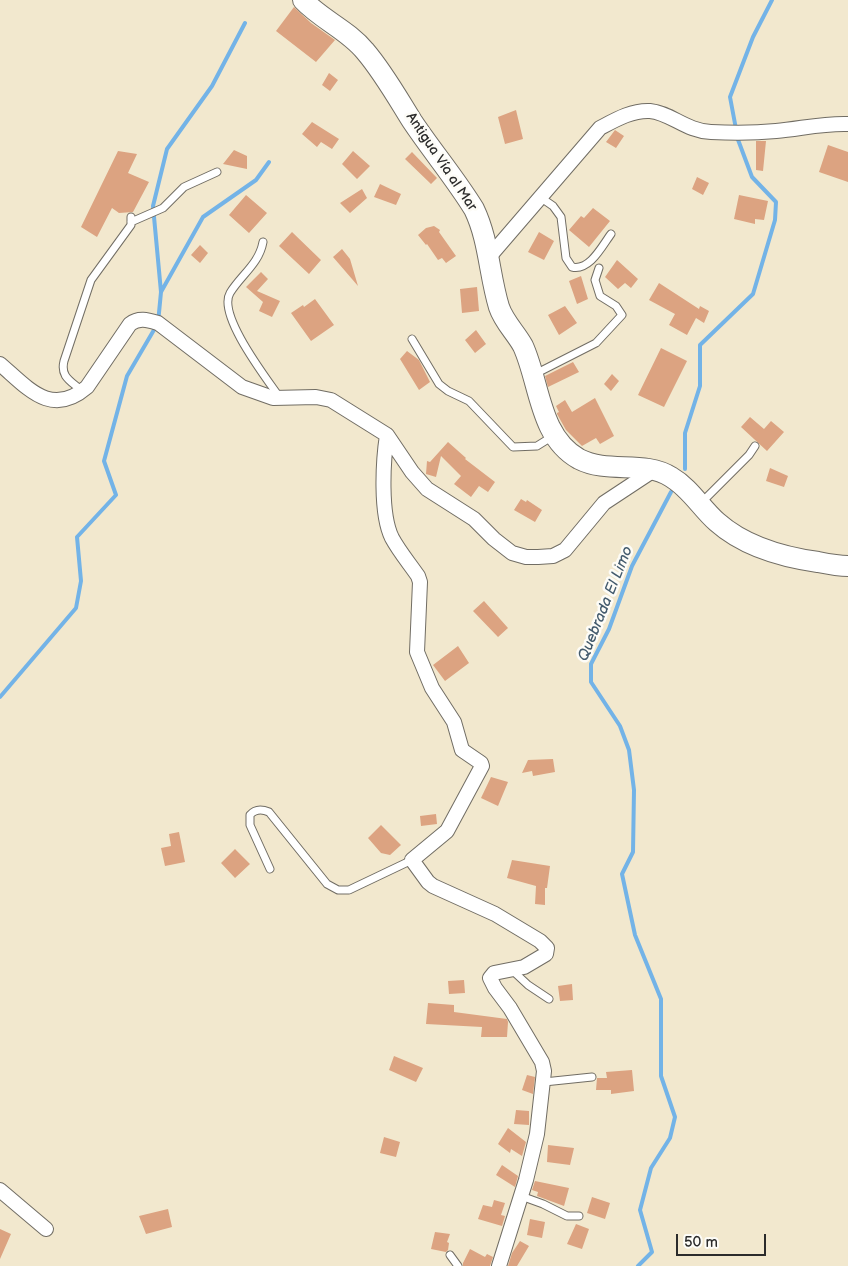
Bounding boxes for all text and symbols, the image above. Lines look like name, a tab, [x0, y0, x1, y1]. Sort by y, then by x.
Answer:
street label: Antigua Vía al Mar	[402, 110, 480, 214]
water label: Quebrada El Limo	[575, 544, 637, 664]
scale bar	[678, 1224, 768, 1256]
text: 50 m	[684, 1233, 718, 1252]

